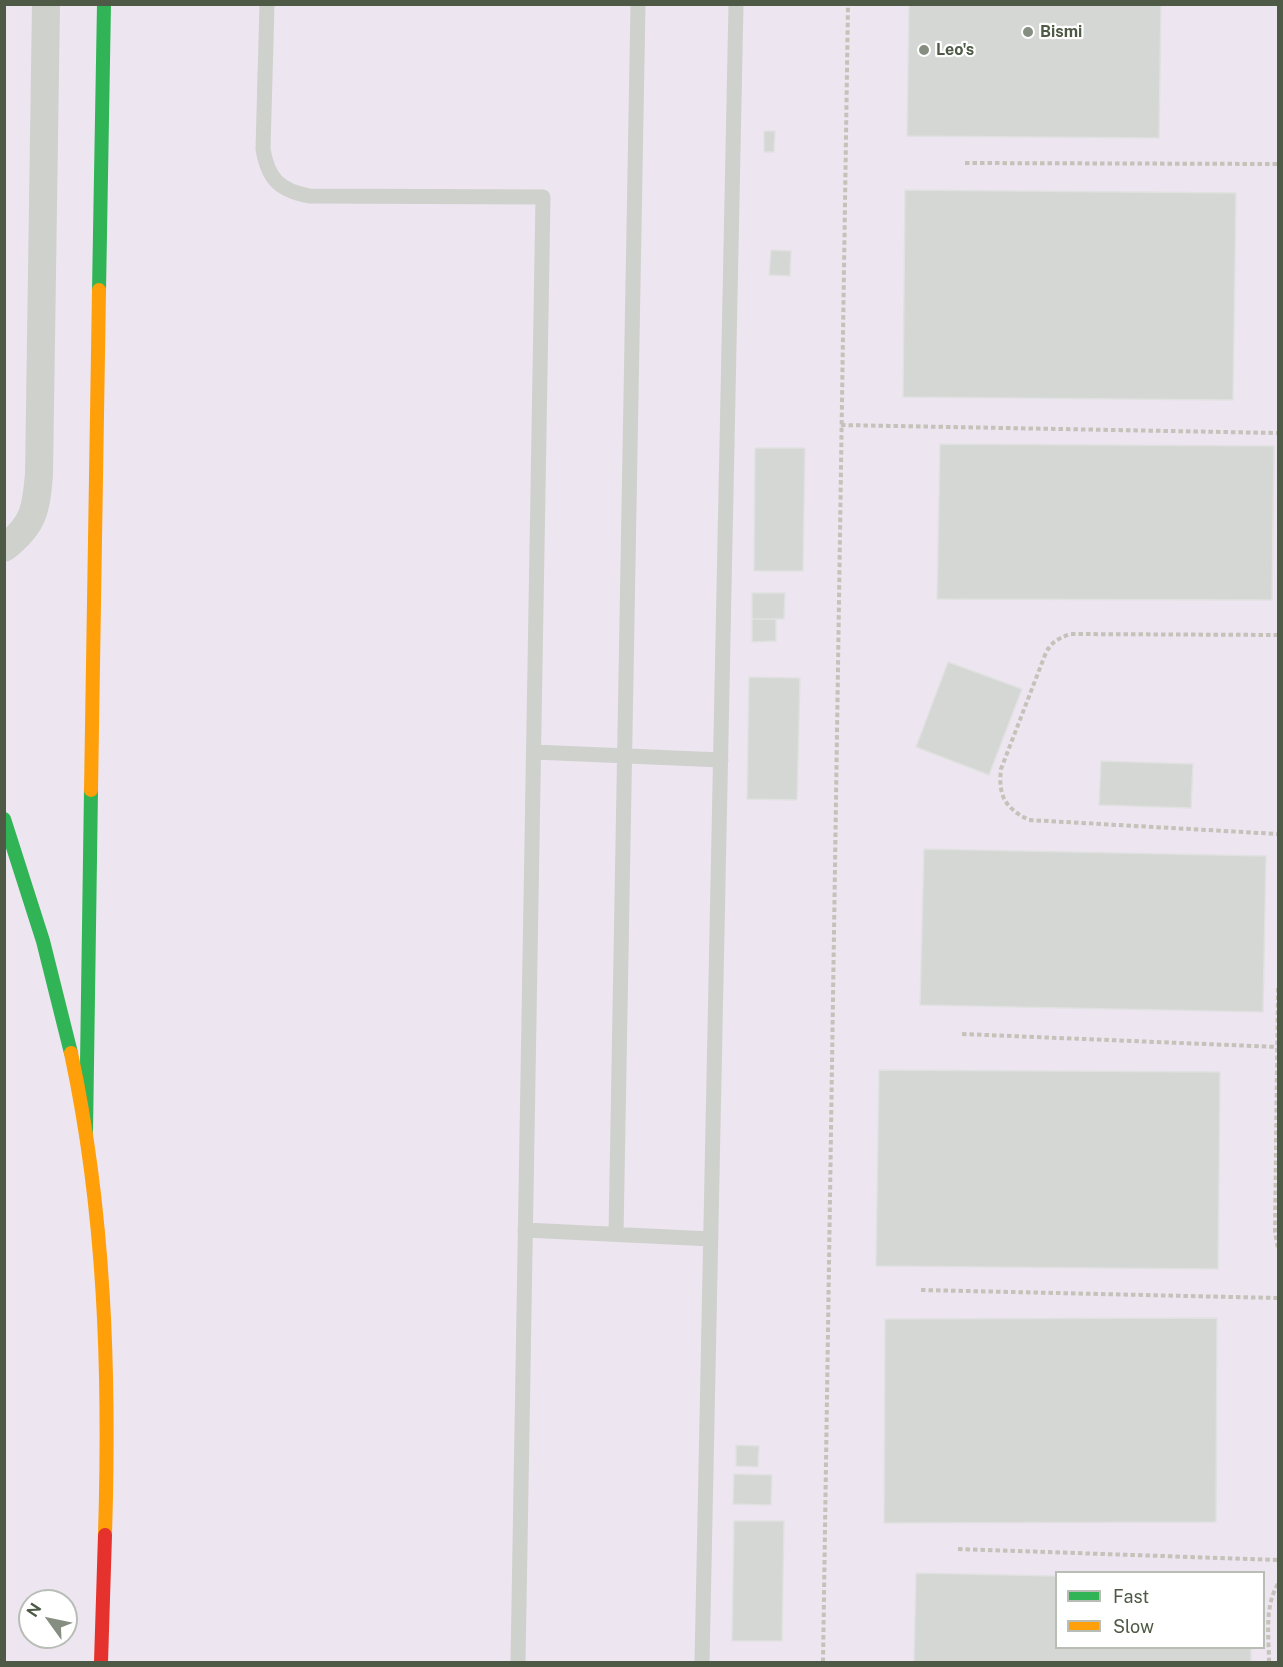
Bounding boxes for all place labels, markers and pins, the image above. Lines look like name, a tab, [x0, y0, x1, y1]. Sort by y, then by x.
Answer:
place label: Bismi	[1040, 22, 1082, 42]
marker: Bismi	[1021, 25, 1035, 39]
place label: Leo's	[936, 40, 974, 60]
marker: Leo's	[917, 43, 931, 57]

